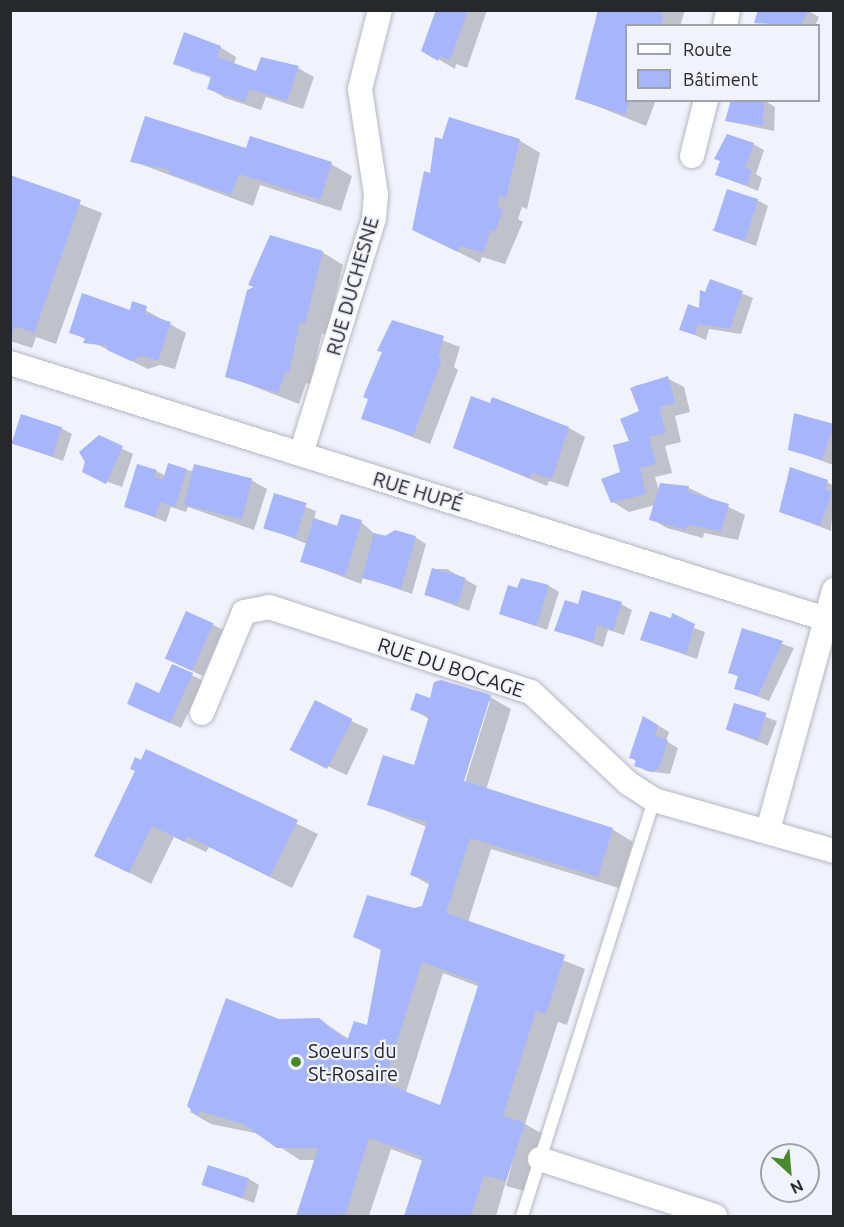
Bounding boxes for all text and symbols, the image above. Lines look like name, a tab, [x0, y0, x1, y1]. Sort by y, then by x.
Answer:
legend	[625, 24, 820, 102]
text: Route	[683, 39, 732, 59]
text: Bâtiment	[683, 69, 758, 89]
street label: RUE DUCHESNE	[321, 214, 383, 358]
street label: RUE HUPÉ	[370, 466, 466, 516]
street label: RUE DU BOCAGE	[375, 632, 527, 702]
place label: Soeurs du St-Rosaire	[308, 1038, 398, 1085]
marker: Soeurs du St-Rosaire	[289, 1055, 303, 1069]
north arrow	[760, 1143, 820, 1203]
text: N	[788, 1177, 806, 1198]

